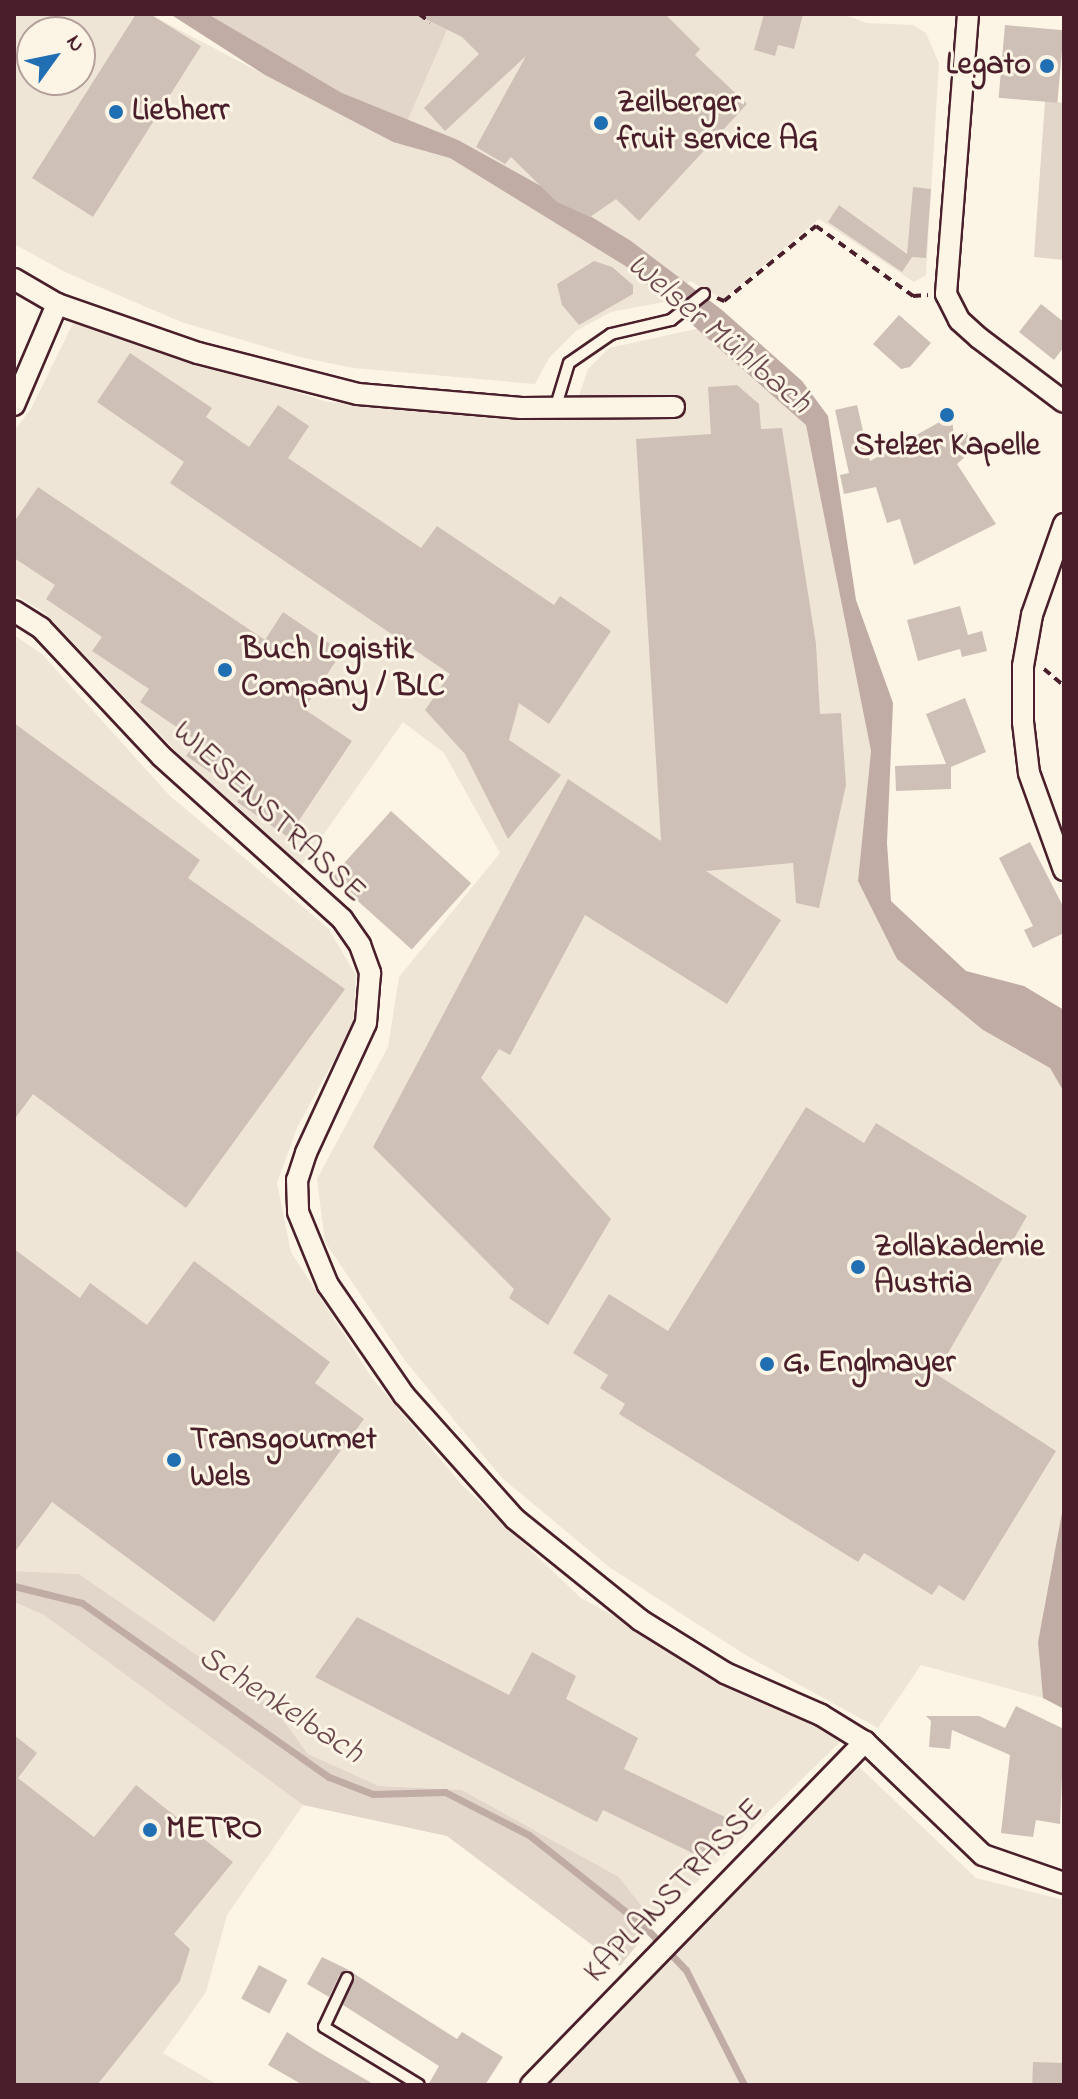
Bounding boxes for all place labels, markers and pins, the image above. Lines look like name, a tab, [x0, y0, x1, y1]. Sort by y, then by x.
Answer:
place label: Legato	[946, 47, 1031, 85]
marker: Legato	[1038, 57, 1056, 75]
place label: Zeilberger fruit service AG	[617, 86, 819, 161]
place label: Liebherr	[132, 93, 229, 131]
marker: Liebherr	[107, 103, 125, 121]
marker: Zeilberger fruit service AG	[592, 114, 610, 132]
marker: Stelzer Kapelle	[938, 406, 956, 424]
place label: Stelzer Kapelle	[854, 428, 1040, 466]
place label: Buch Logistik Company / BLC	[241, 633, 445, 708]
marker: Buch Logistik Company / BLC	[216, 661, 234, 679]
place label: Zollakademie Austria	[874, 1230, 1044, 1305]
marker: Zollakademie Austria	[849, 1258, 867, 1276]
place label: G. Englmayer	[783, 1345, 955, 1383]
marker: G. Englmayer	[758, 1355, 776, 1373]
place label: Transgourmet Wels	[190, 1423, 377, 1498]
marker: Transgourmet Wels	[165, 1451, 183, 1469]
place label: METRO	[166, 1811, 262, 1849]
marker: METRO	[141, 1821, 159, 1839]

